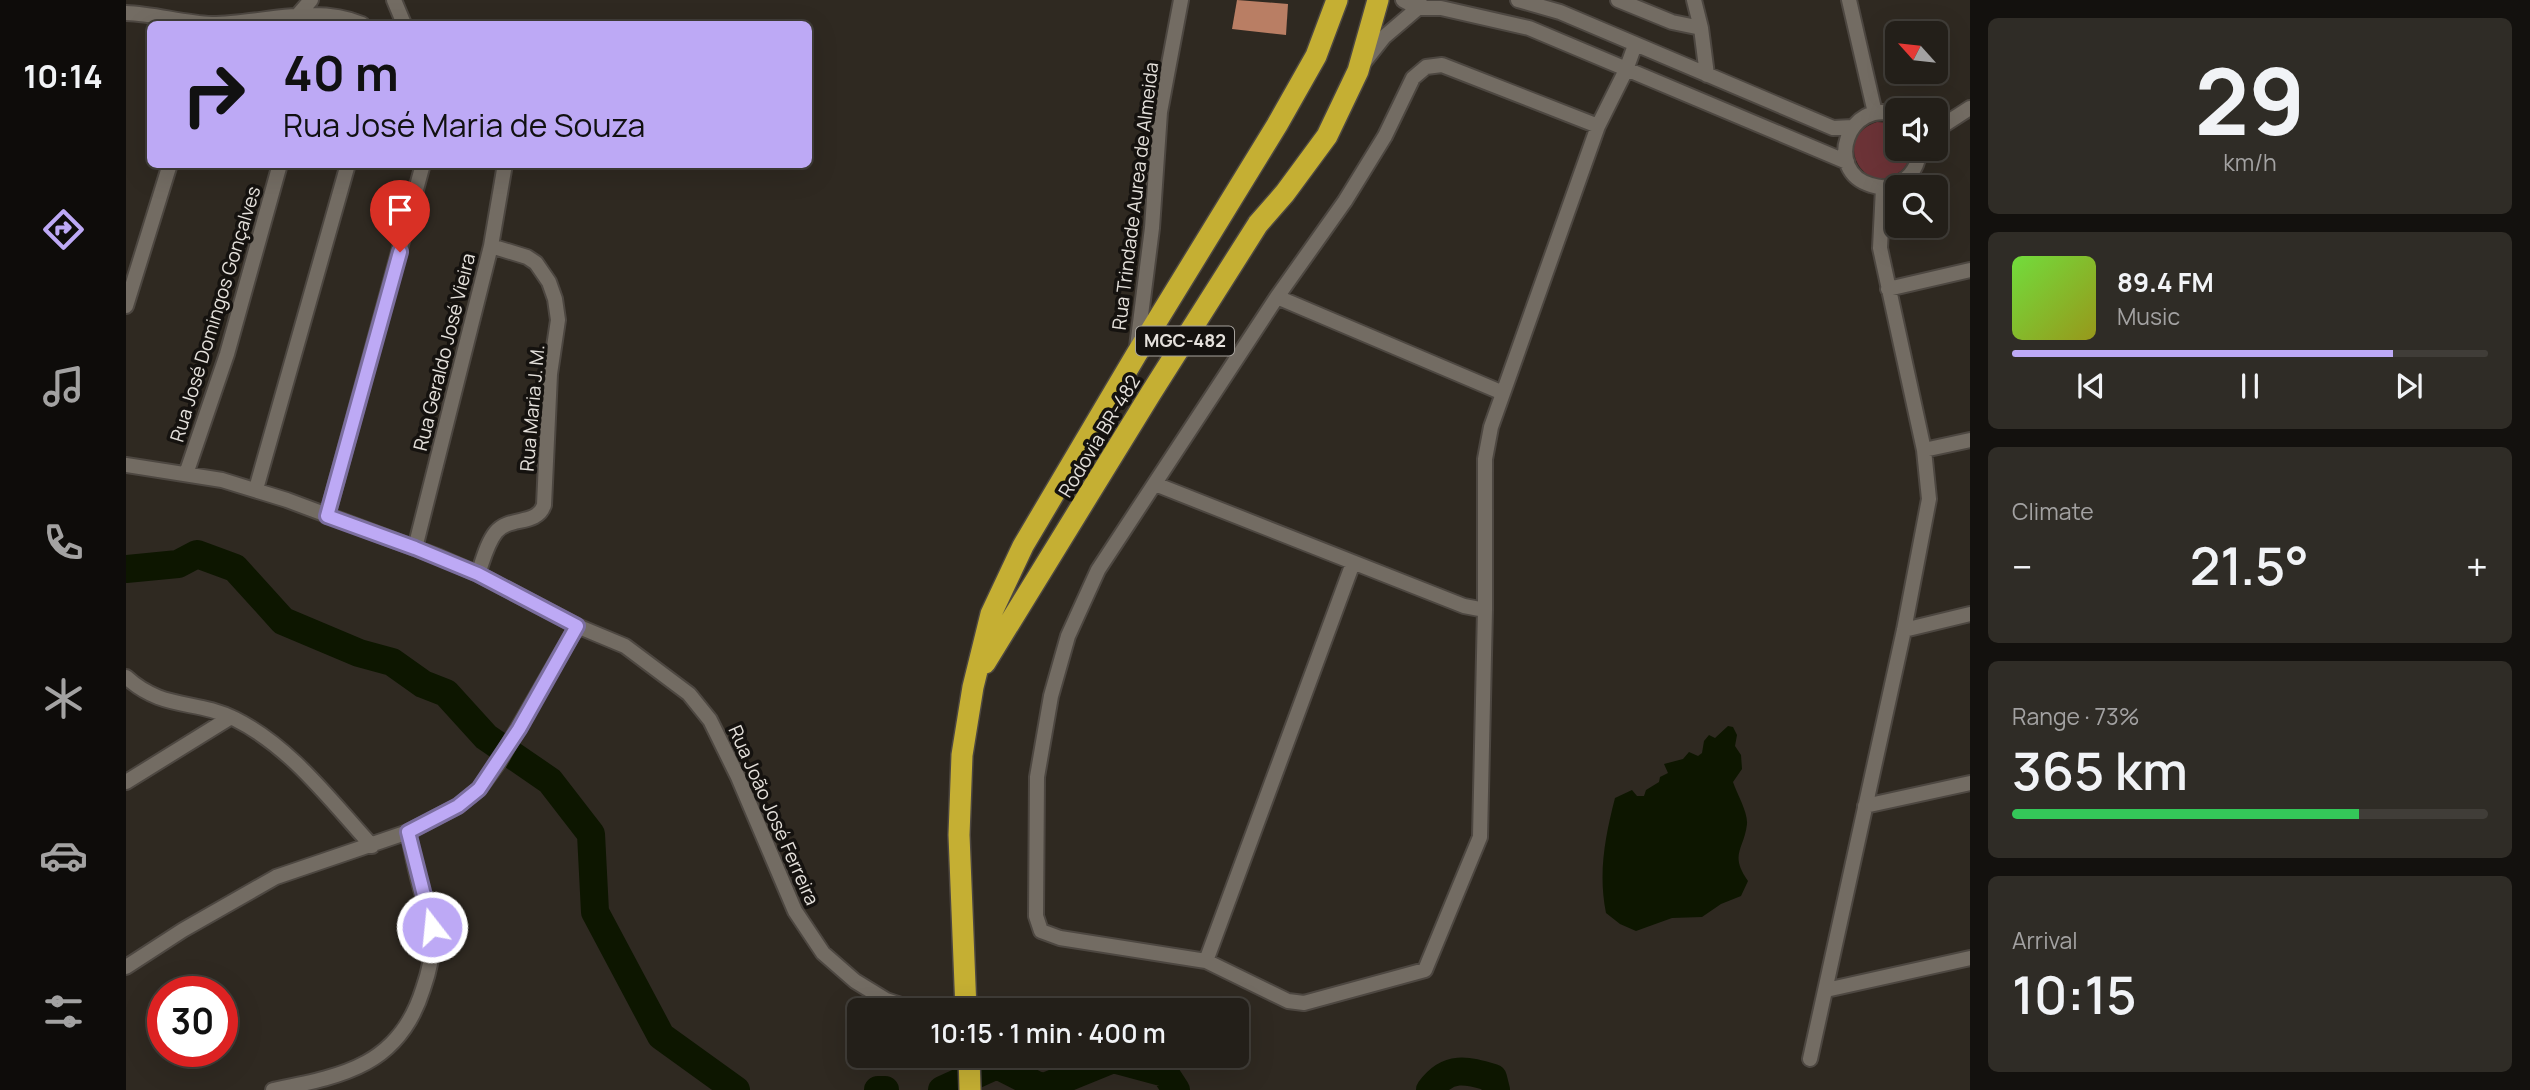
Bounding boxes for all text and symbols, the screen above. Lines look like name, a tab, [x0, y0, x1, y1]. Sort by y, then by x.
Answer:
north arrow	[1885, 21, 1948, 84]
map controls	[1885, 21, 1948, 238]
text: 29	[2195, 38, 2305, 162]
text: 40 m	[283, 39, 399, 106]
icon: right	[168, 49, 259, 140]
text: 10:14	[23, 54, 103, 98]
street label: Rua Trindade Aurea de Almeida	[1106, 61, 1164, 331]
button: sound	[1885, 98, 1948, 161]
text: Rua José Maria de Souza	[283, 103, 645, 147]
text: km/h	[2223, 146, 2277, 178]
button: search	[1885, 175, 1948, 238]
pin	[370, 180, 430, 252]
street label: Rua José Domingos Gonçalves	[164, 183, 266, 445]
icon: arrive	[381, 191, 419, 229]
icon: directions	[39, 205, 88, 254]
street label: Rua Geraldo José Vieira	[407, 250, 481, 454]
text: 89.4 FM	[2117, 264, 2214, 300]
text: Music	[2117, 300, 2180, 332]
road number: MGC-482	[1136, 326, 1234, 356]
street label: Rua Maria J. M.	[514, 344, 550, 472]
icon: music	[39, 362, 88, 411]
icon: previous	[2072, 367, 2110, 405]
icon: pause	[2231, 367, 2269, 405]
icon: next	[2390, 367, 2428, 405]
street label: Rodovia BR-482	[1052, 370, 1146, 502]
text: Climate	[2012, 495, 2094, 527]
icon: phone	[39, 518, 88, 567]
text: 21.5°	[2190, 530, 2309, 601]
text: −	[2012, 540, 2033, 592]
text: +	[2466, 540, 2488, 592]
icon: climate	[39, 674, 88, 723]
text: Range · 73%	[2012, 700, 2139, 732]
street label: Rua João José Ferreira	[723, 721, 825, 909]
text: 365 km	[2012, 735, 2188, 806]
icon: car	[39, 831, 88, 880]
position arrow	[395, 890, 469, 964]
text: Arrival	[2012, 924, 2078, 956]
text: 10:15	[2012, 959, 2137, 1030]
speed limit sign: 30	[147, 976, 238, 1067]
icon: filters	[39, 987, 88, 1036]
text: 10:15 · 1 min · 400 m	[930, 1015, 1166, 1051]

